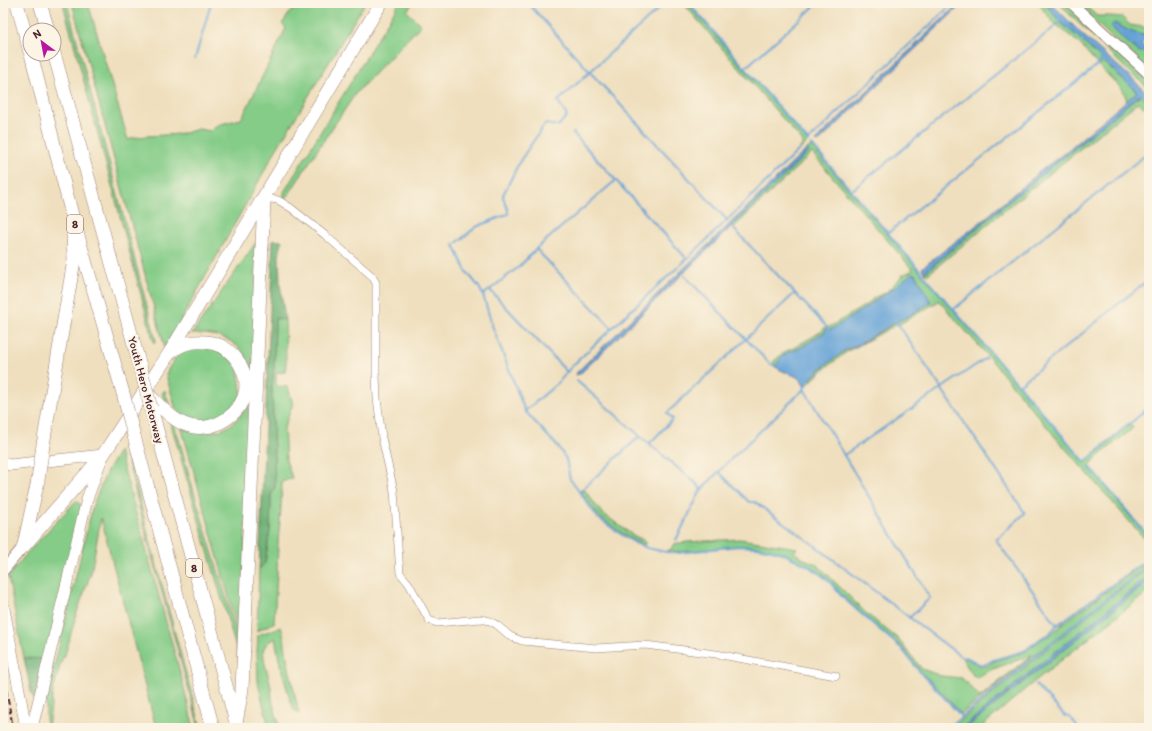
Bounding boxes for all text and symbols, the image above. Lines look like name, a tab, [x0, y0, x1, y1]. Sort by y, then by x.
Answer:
north arrow	[22, 22, 62, 62]
text: N	[30, 26, 44, 41]
road number: 8	[67, 215, 83, 233]
street label: Youth Hero Motorway	[125, 335, 167, 445]
road number: 8	[186, 559, 202, 577]

